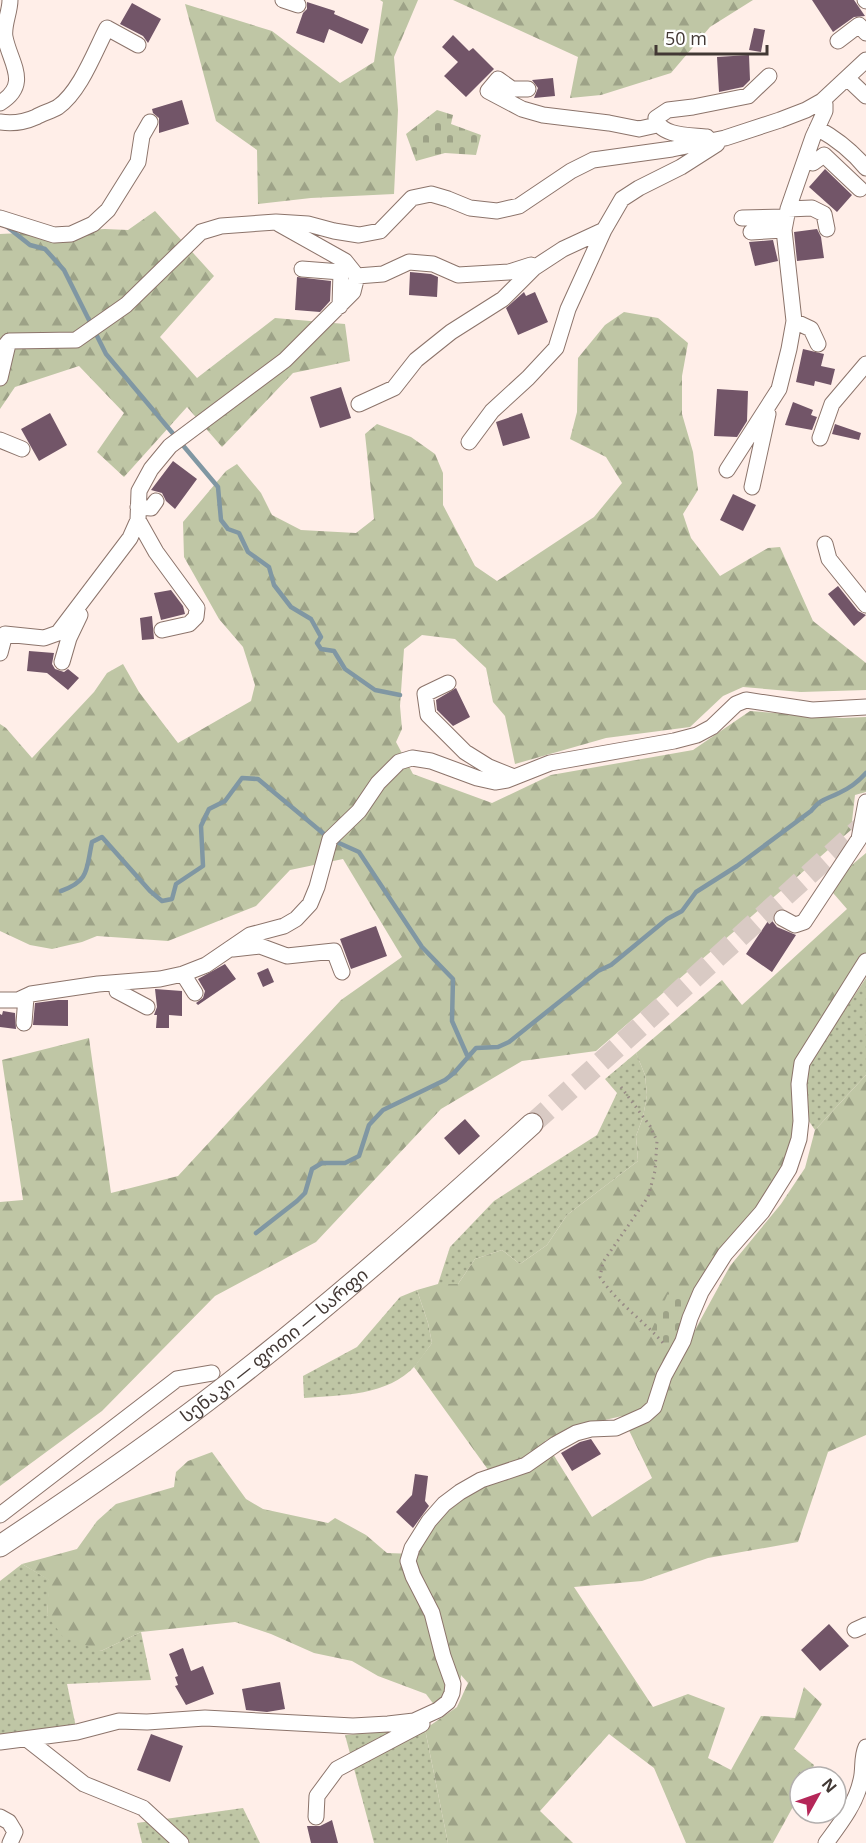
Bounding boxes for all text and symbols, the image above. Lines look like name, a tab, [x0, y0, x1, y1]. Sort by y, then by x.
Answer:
scale bar	[656, 18, 767, 56]
text: 50 m	[665, 26, 707, 50]
street label: სენაკი — ფოთი — სარფი	[175, 1262, 373, 1428]
north arrow	[788, 1765, 848, 1825]
text: N	[817, 1773, 842, 1797]

